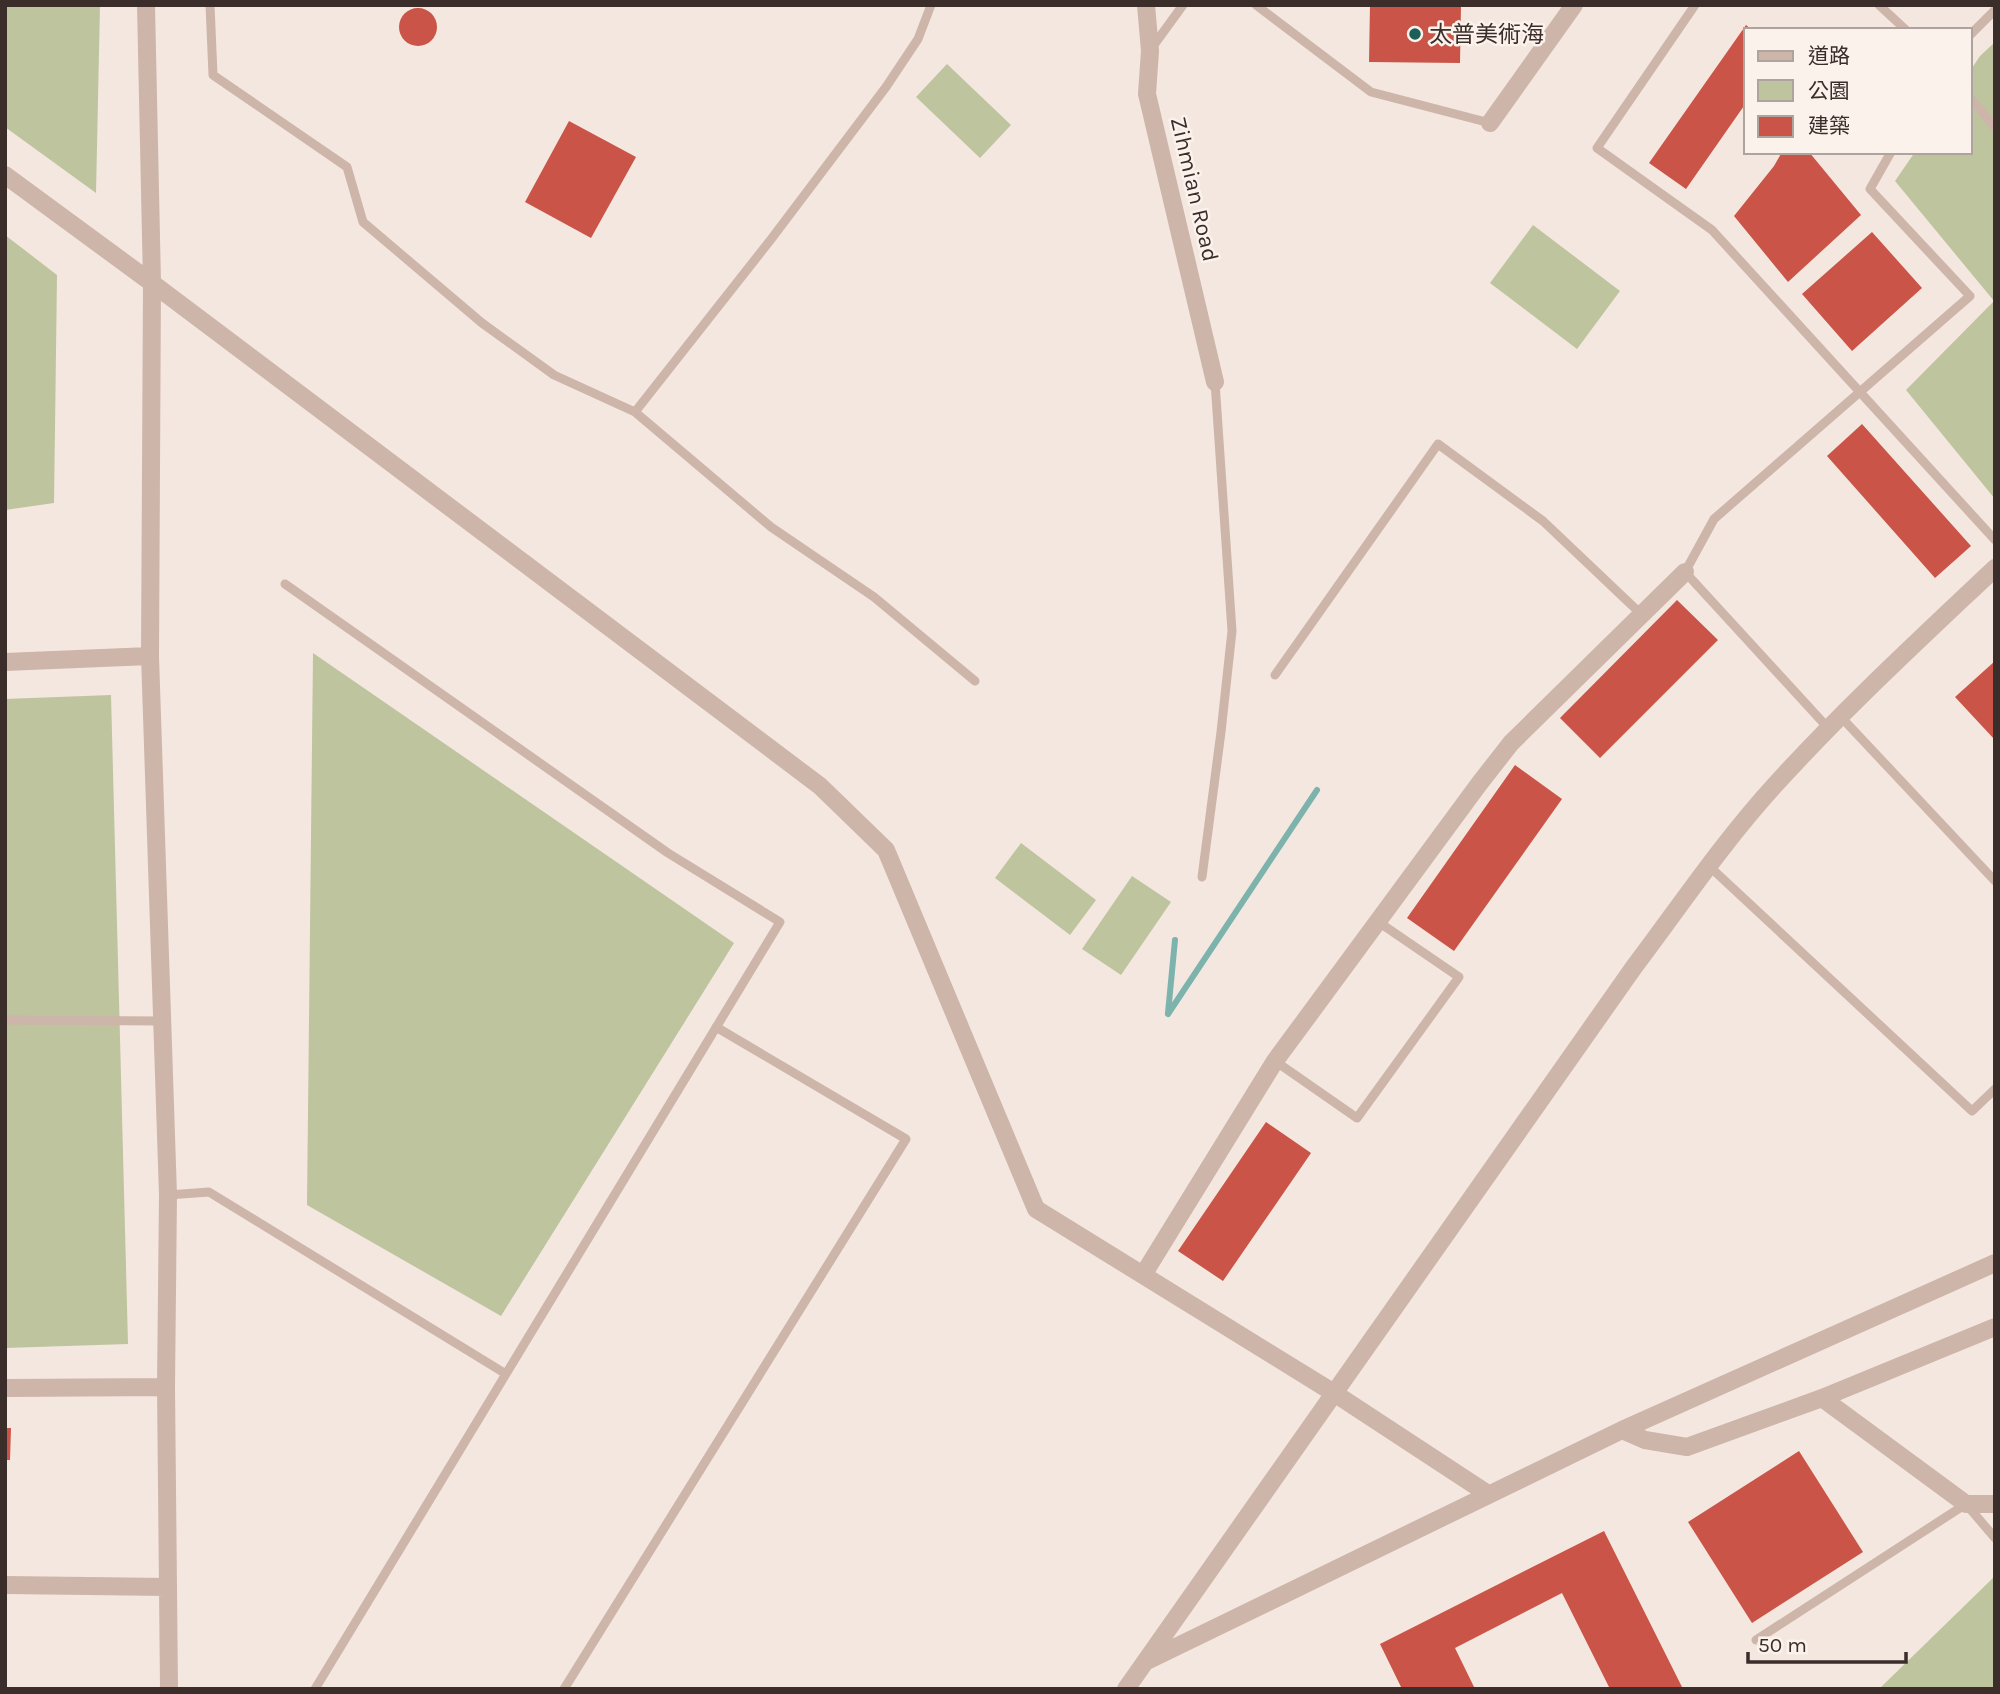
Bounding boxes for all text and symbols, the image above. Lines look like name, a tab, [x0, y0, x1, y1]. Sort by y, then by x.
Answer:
place label: 太普美術海	[1429, 21, 1544, 48]
marker: 太普美術海	[1407, 26, 1423, 42]
legend	[1744, 28, 1972, 154]
text: 道路	[1808, 44, 1850, 68]
text: 公園	[1808, 79, 1850, 103]
street label: Zihmian Road	[1165, 114, 1224, 264]
text: 建築	[1808, 114, 1850, 138]
scale bar	[1748, 1620, 1906, 1664]
text: 50 m	[1758, 1633, 1807, 1657]

